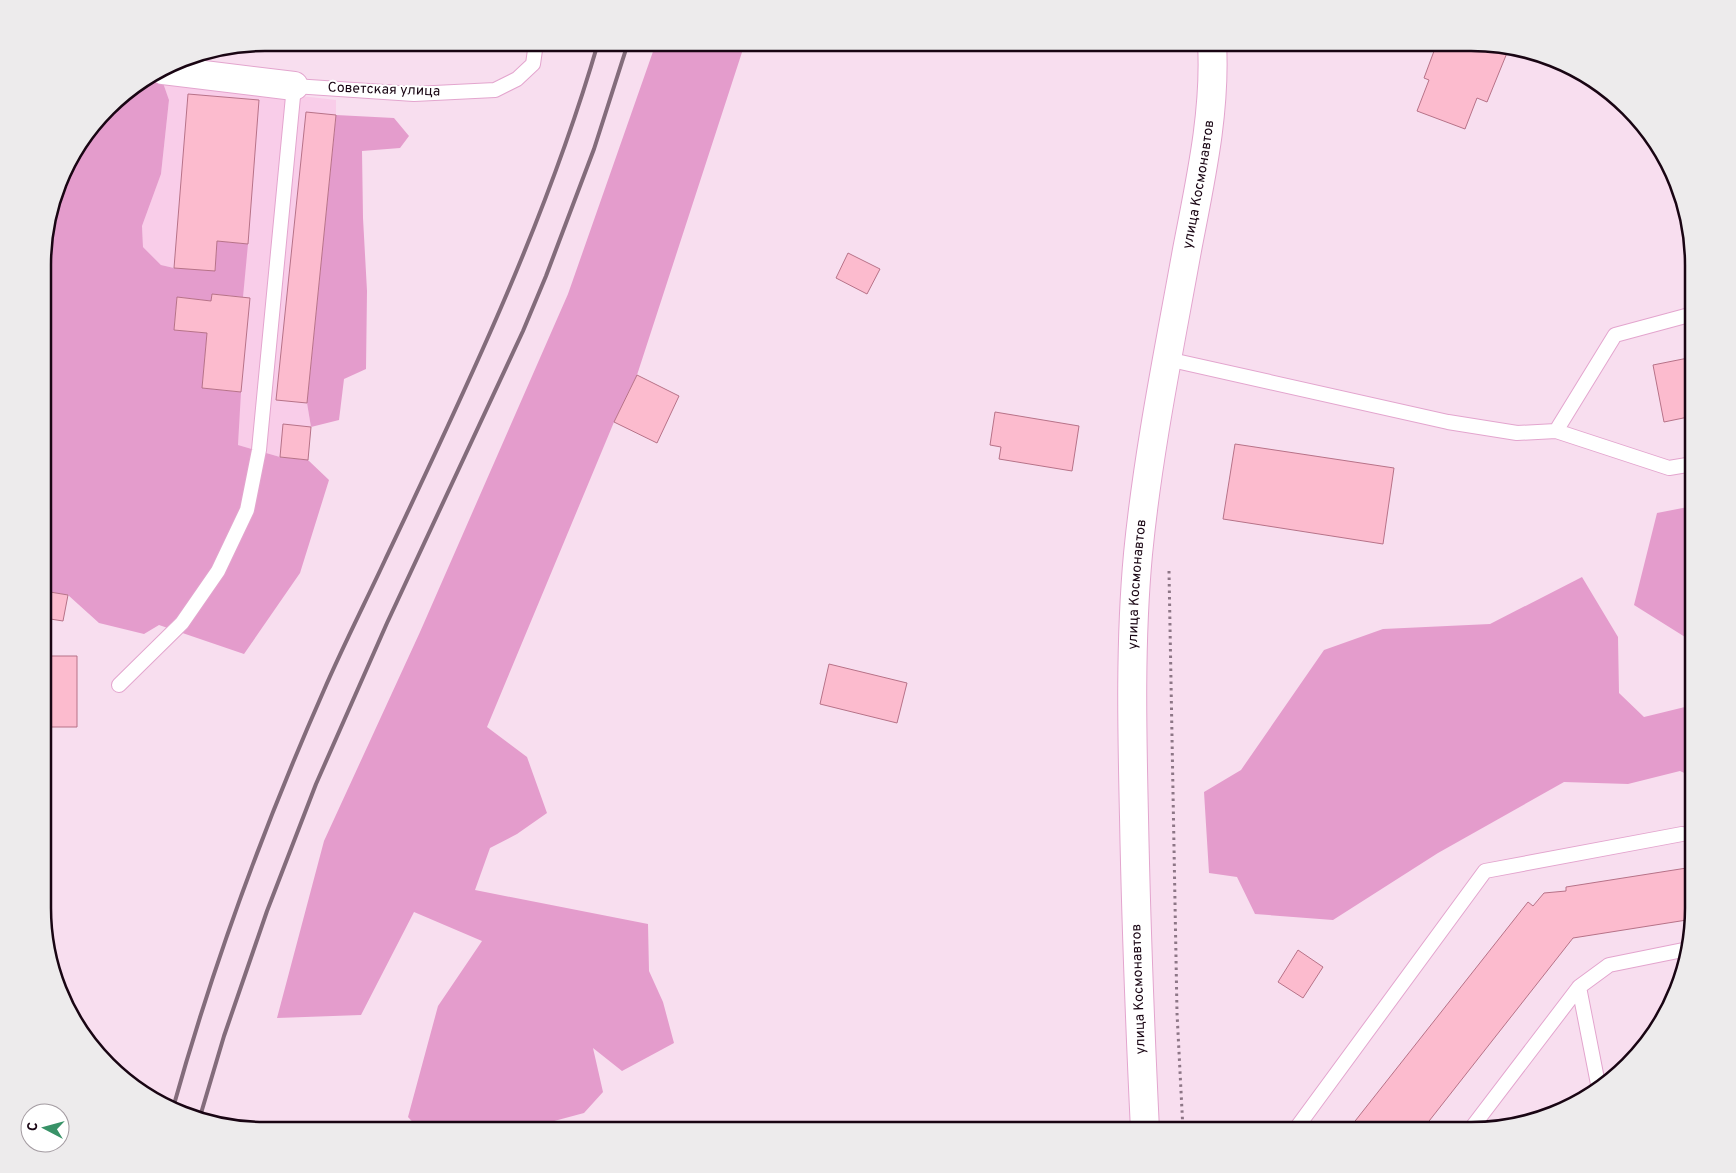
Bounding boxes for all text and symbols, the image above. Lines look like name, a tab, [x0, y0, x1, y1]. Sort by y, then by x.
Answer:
street label: Советская улица	[327, 80, 441, 100]
street label: улица Космонавтов	[1179, 119, 1218, 250]
street label: улица Космонавтов	[1124, 518, 1150, 650]
street label: улица Космонавтов	[1128, 923, 1150, 1055]
north arrow	[20, 1103, 70, 1153]
text: С	[25, 1121, 42, 1132]

